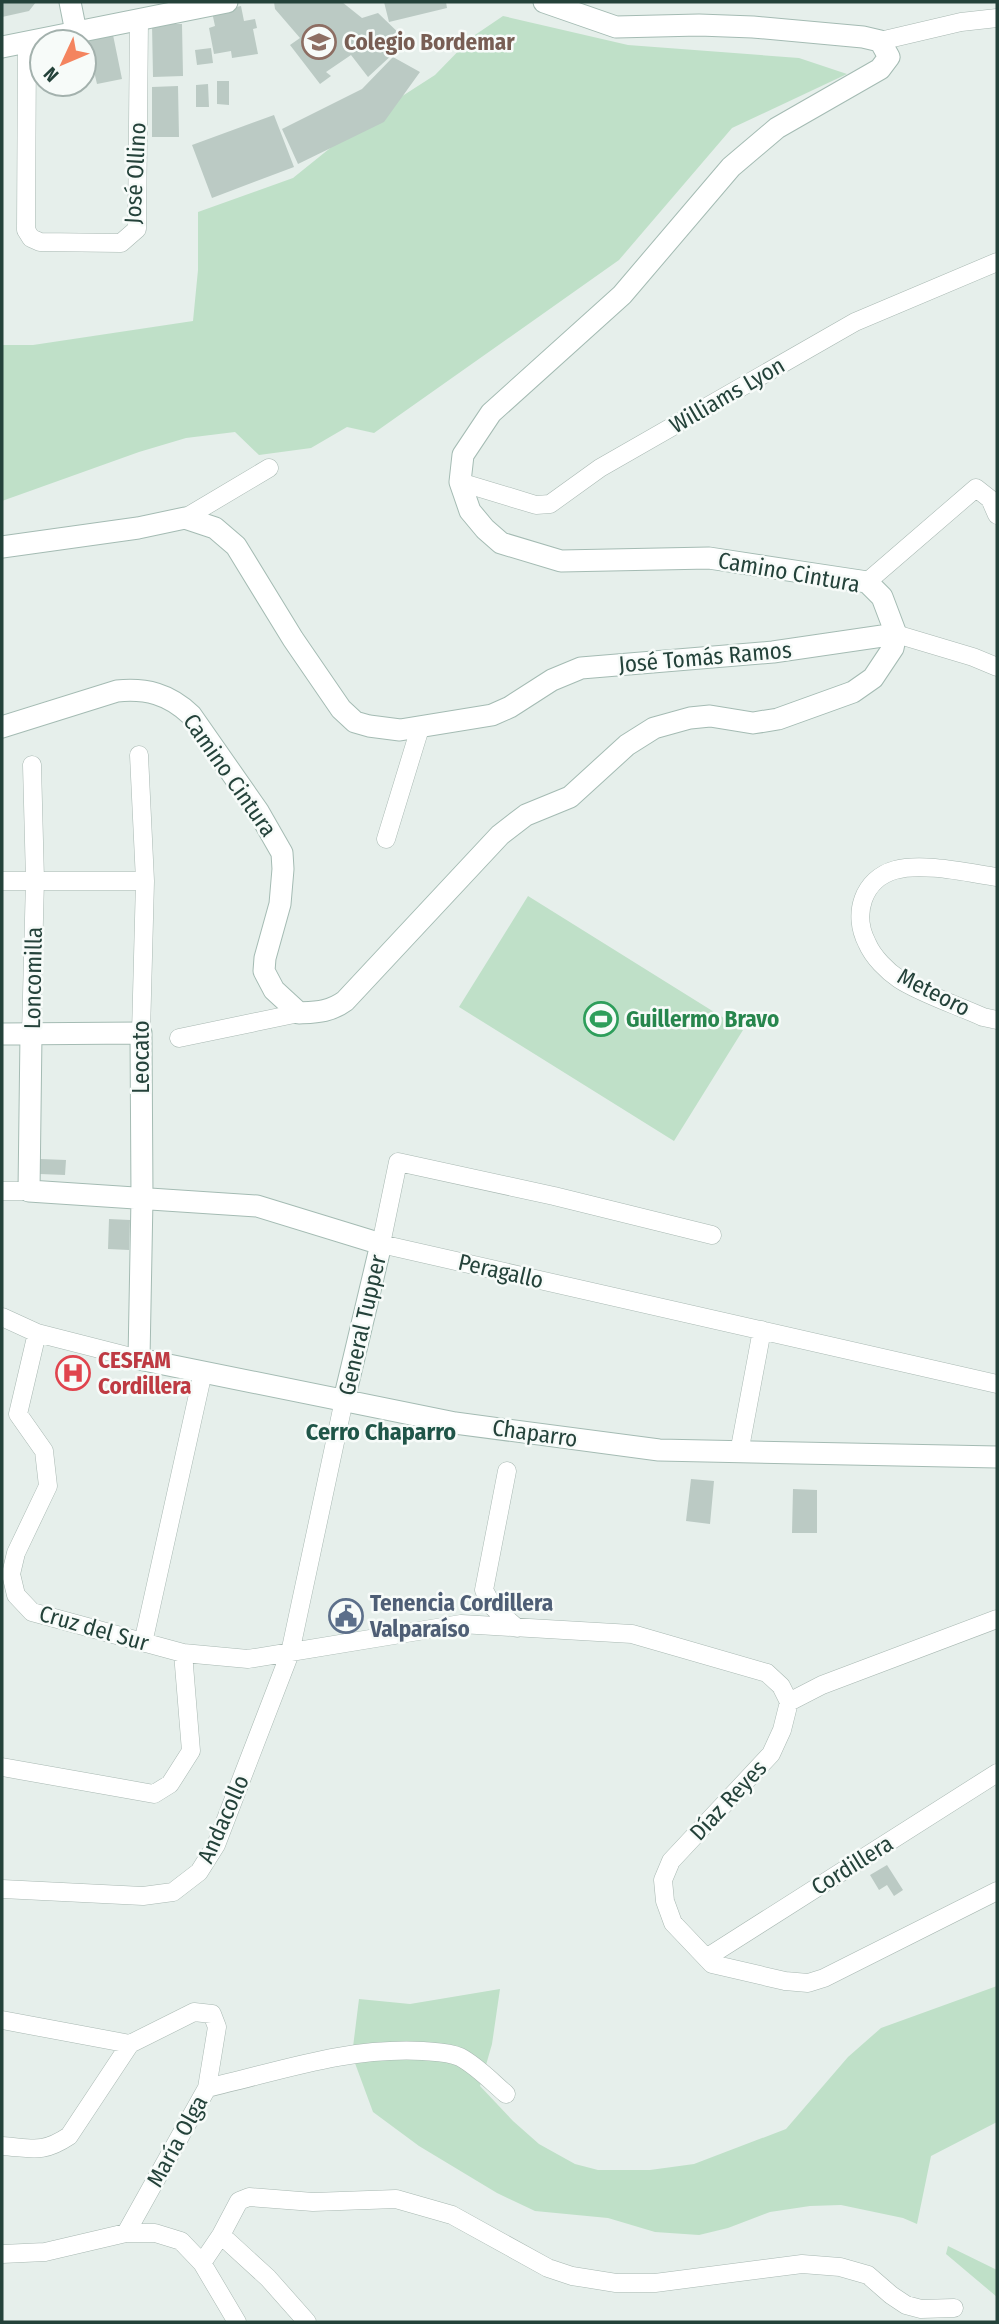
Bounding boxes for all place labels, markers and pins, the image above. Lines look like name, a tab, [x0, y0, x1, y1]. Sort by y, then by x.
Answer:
school or university icon: Colegio Bordemar	[300, 23, 338, 61]
place label: Colegio Bordemar	[344, 28, 515, 56]
sports icon: Guillermo Bravo	[582, 1000, 620, 1038]
place label: Guillermo Bravo	[626, 1005, 779, 1033]
place label: CESFAM Cordillera	[98, 1346, 191, 1400]
hospital icon: CESFAM Cordillera	[54, 1354, 92, 1392]
place label: Tenencia Cordillera Valparaíso	[369, 1589, 553, 1643]
public building icon: Tenencia Cordillera Valparaíso	[327, 1597, 365, 1635]

